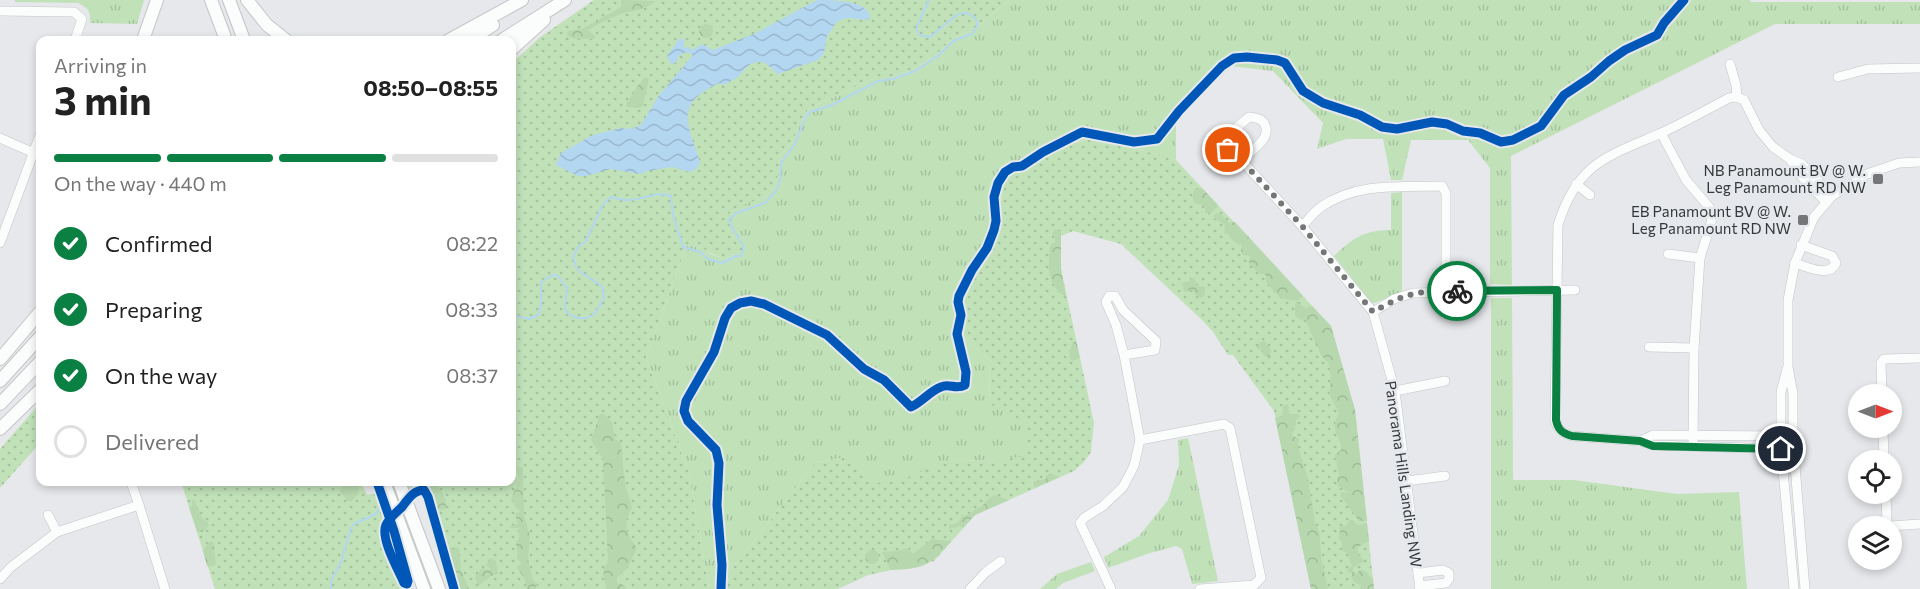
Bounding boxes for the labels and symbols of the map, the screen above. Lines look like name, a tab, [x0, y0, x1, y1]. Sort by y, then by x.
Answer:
pin	[1202, 124, 1253, 175]
place label: NB Panamount BV @ W. Leg Panamount RD NW	[1704, 161, 1866, 196]
marker: NB Panamount BV @ W. Leg Panamount RD NW	[1871, 172, 1885, 186]
place label: EB Panamount BV @ W. Leg Panamount RD NW	[1631, 202, 1791, 237]
marker: EB Panamount BV @ W. Leg Panamount RD NW	[1796, 213, 1810, 227]
courier	[1427, 261, 1487, 321]
street label: Panorama Hills Landing NW	[1382, 379, 1426, 569]
north arrow	[1848, 384, 1902, 438]
pin	[1755, 423, 1806, 474]

